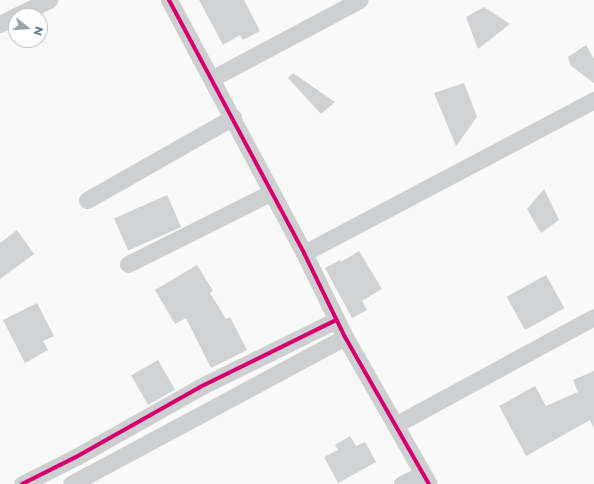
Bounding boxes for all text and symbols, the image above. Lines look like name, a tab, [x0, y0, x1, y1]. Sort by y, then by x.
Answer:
north arrow	[8, 8, 48, 48]
text: N	[31, 25, 47, 38]

